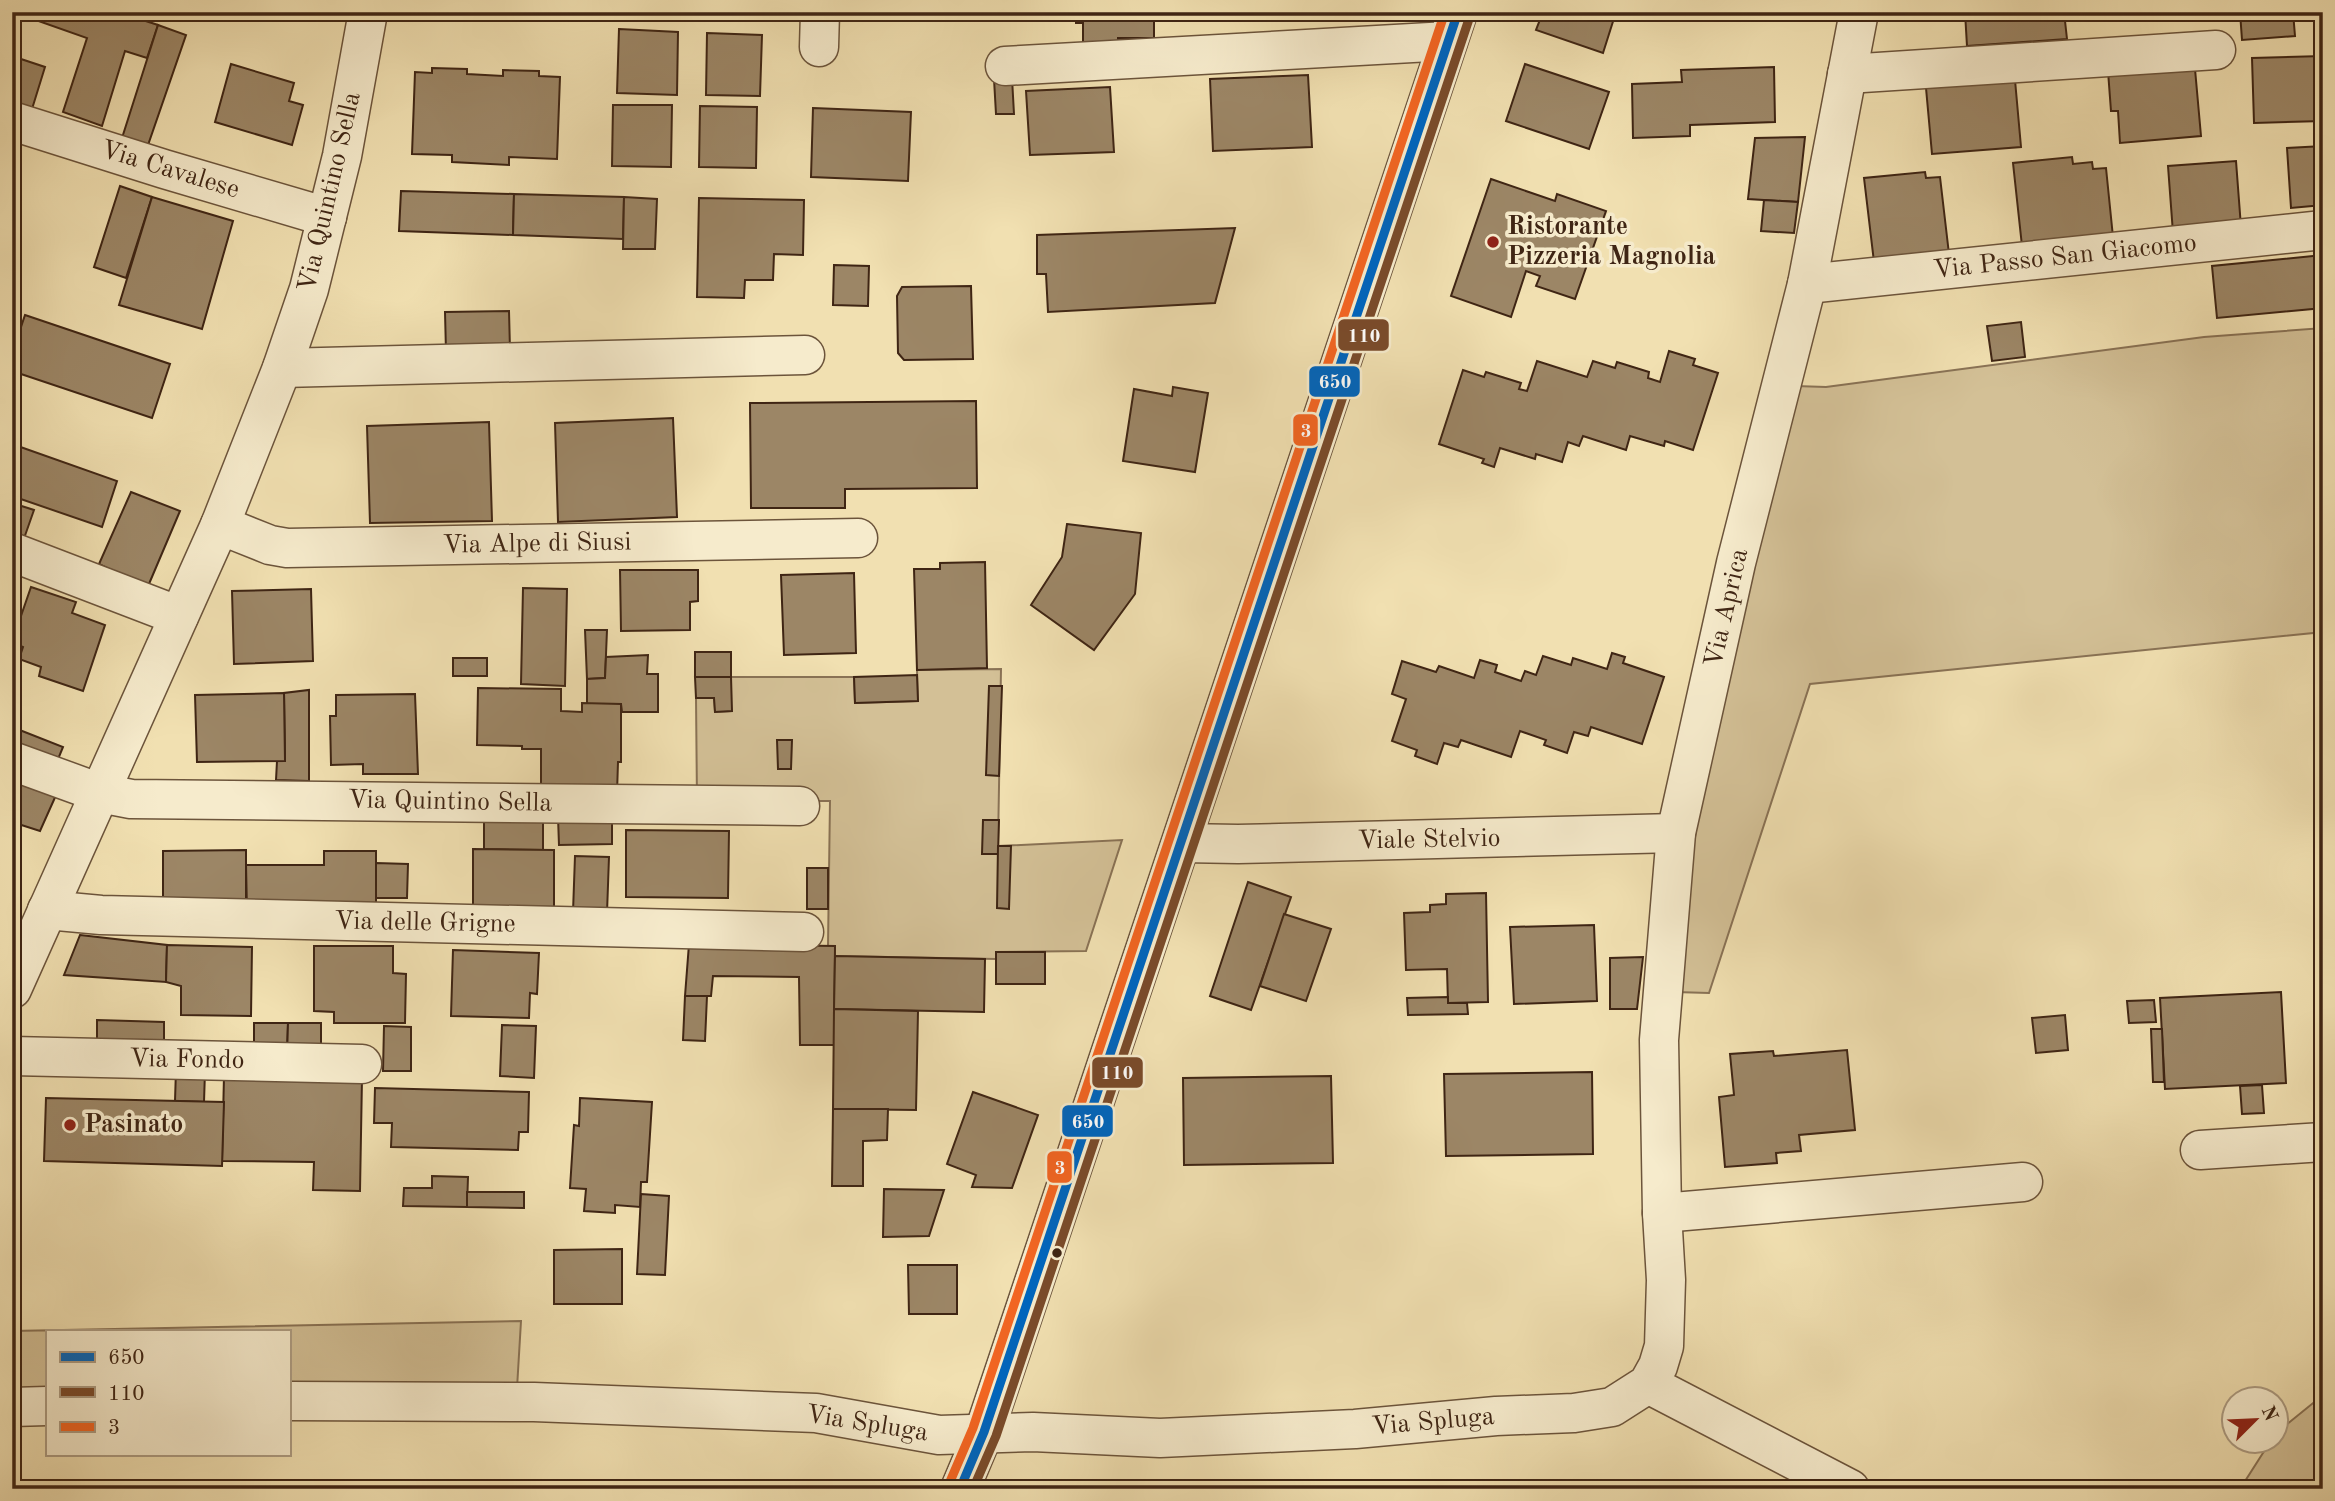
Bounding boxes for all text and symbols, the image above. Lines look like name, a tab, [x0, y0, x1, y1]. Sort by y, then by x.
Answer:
street label: Via Quintino Sella	[294, 89, 366, 295]
street label: Via Cavalese	[98, 137, 242, 203]
place label: Ristorante Pizzeria Magnolia	[1507, 214, 1716, 270]
street label: Via Passo San Giacomo	[1932, 230, 2198, 284]
marker: Ristorante Pizzeria Magnolia	[1485, 234, 1501, 250]
line badge: 110	[1337, 318, 1390, 352]
text: 110	[1347, 328, 1381, 347]
line badge: 650	[1308, 365, 1361, 398]
text: 650	[1318, 374, 1352, 393]
line badge: 3	[1292, 413, 1319, 447]
text: 3	[1300, 423, 1312, 442]
street label: Via Alpe di Siusi	[442, 529, 632, 559]
street label: Via Aprica	[1701, 546, 1753, 670]
street label: Via Quintino Sella	[348, 787, 553, 817]
street label: Viale Stelvio	[1357, 826, 1501, 854]
street label: Via delle Grigne	[334, 908, 516, 938]
street label: Via Fondo	[129, 1046, 245, 1074]
line badge: 110	[1091, 1056, 1144, 1089]
text: 110	[1100, 1065, 1134, 1084]
line badge: 650	[1061, 1104, 1114, 1138]
place label: Pasinato	[84, 1112, 183, 1138]
text: 650	[1071, 1114, 1105, 1133]
marker: Pasinato	[62, 1117, 78, 1133]
line badge: 3	[1046, 1150, 1073, 1184]
text: 3	[1054, 1160, 1066, 1179]
unlabelled marker	[1050, 1246, 1064, 1260]
legend	[46, 1330, 290, 1456]
text: 650	[108, 1348, 145, 1369]
text: 110	[108, 1384, 145, 1405]
north arrow	[2220, 1386, 2290, 1456]
street label: Via Spluga	[804, 1402, 930, 1447]
street label: Via Spluga	[1370, 1404, 1496, 1440]
text: N	[2257, 1404, 2280, 1425]
text: 3	[108, 1418, 120, 1439]

